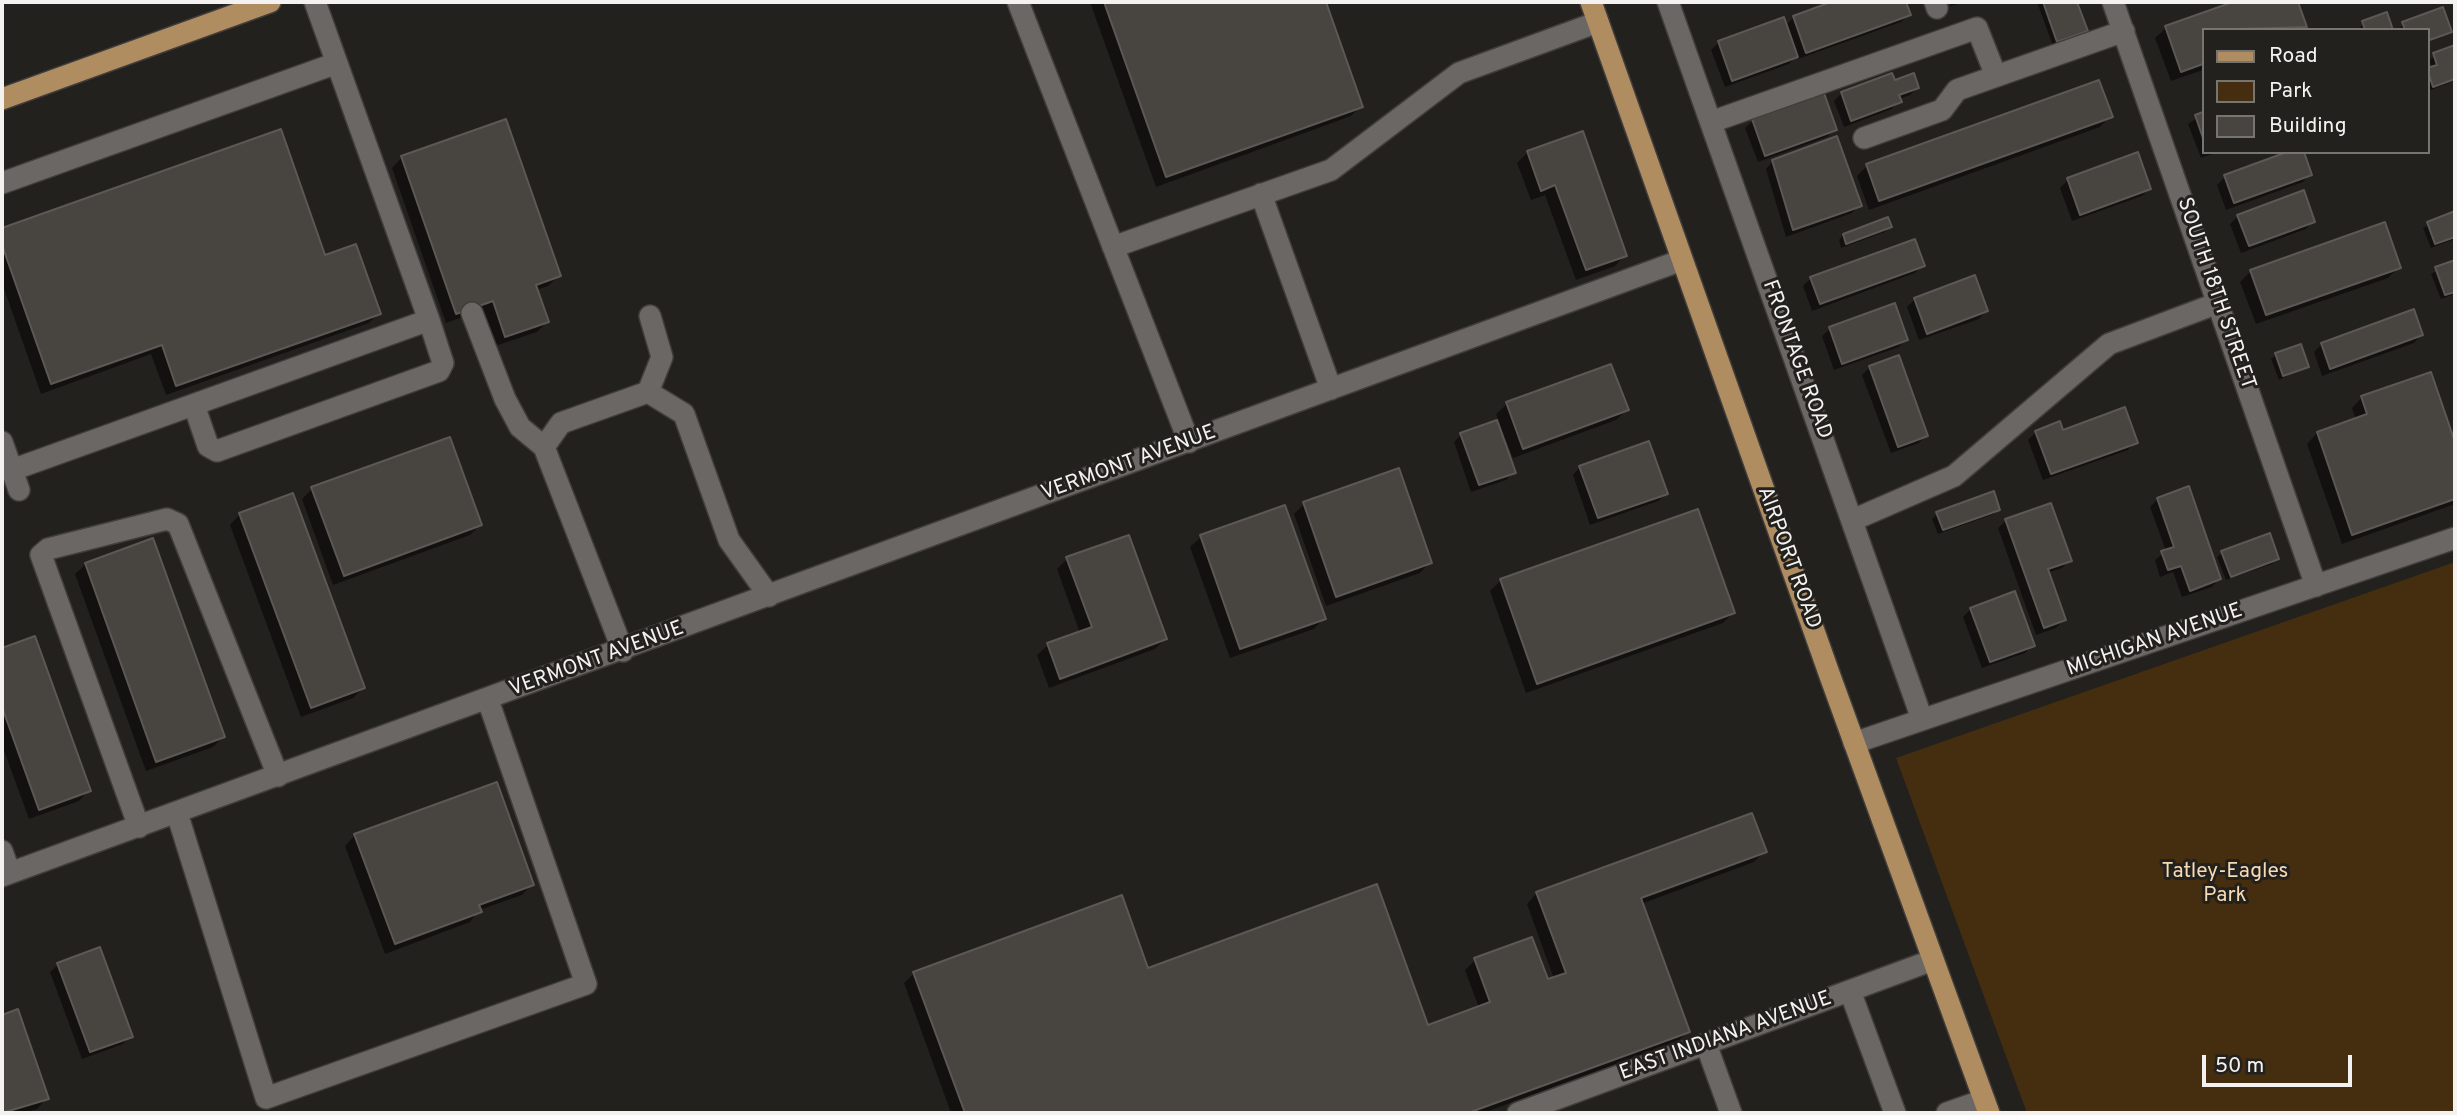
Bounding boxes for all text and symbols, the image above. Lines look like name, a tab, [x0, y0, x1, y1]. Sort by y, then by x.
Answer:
legend	[2202, 28, 2429, 154]
text: Road	[2269, 43, 2318, 70]
text: Park	[2269, 78, 2312, 105]
text: Building	[2269, 113, 2347, 140]
street label: SOUTH 18TH STREET	[2170, 195, 2260, 393]
street label: FRONTAGE ROAD	[1756, 277, 1836, 443]
street label: VERMONT AVENUE	[1038, 421, 1220, 507]
street label: AIRPORT ROAD	[1751, 484, 1825, 632]
street label: MICHIGAN AVENUE	[2064, 599, 2246, 683]
street label: VERMONT AVENUE	[506, 617, 688, 703]
park label: Tatley-Eagles Park	[2162, 860, 2288, 910]
street label: EAST INDIANA AVENUE	[1617, 987, 1835, 1087]
scale bar	[2205, 1042, 2356, 1086]
text: 50 m	[2215, 1053, 2264, 1080]

